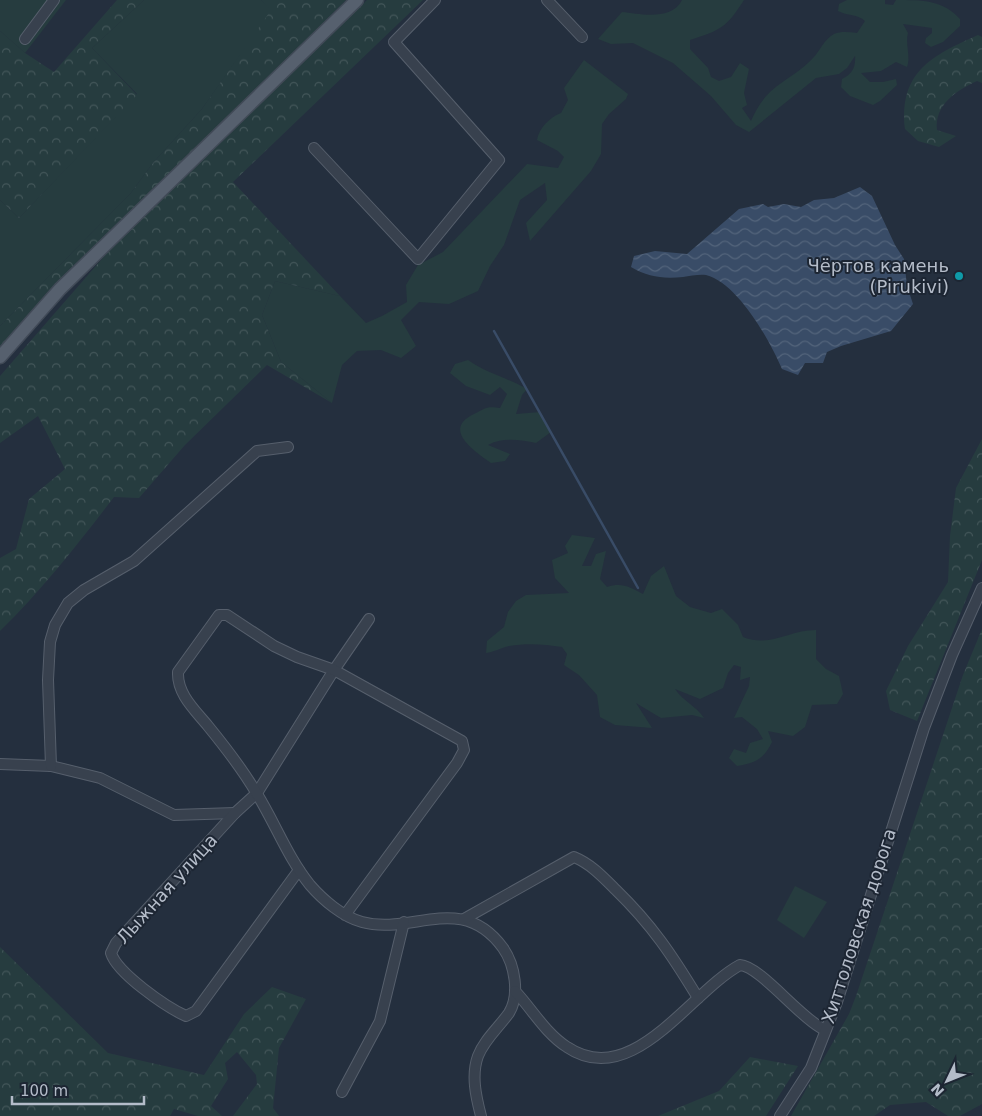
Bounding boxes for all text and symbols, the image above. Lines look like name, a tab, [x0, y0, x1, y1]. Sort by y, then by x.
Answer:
place label: Чёртов камень (Pirukivi)	[807, 255, 949, 297]
marker: Чёртов камень (Pirukivi)	[953, 270, 965, 282]
street label: Хиттоловская дорога	[817, 826, 900, 1026]
street label: Лыжная улица	[112, 829, 221, 948]
north arrow	[922, 1056, 972, 1106]
scale bar	[12, 1074, 145, 1106]
text: N	[928, 1080, 947, 1100]
text: 100 m	[20, 1082, 68, 1100]

